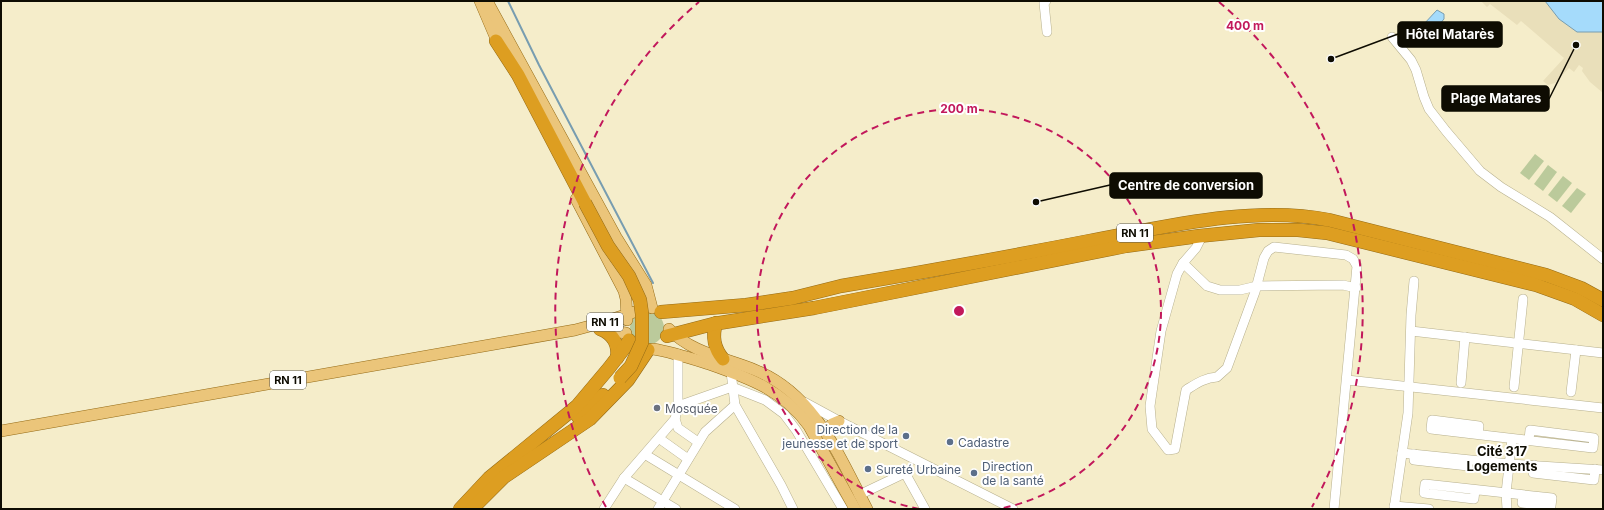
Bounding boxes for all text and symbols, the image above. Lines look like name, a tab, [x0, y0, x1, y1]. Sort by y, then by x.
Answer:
text: 400 m	[1226, 18, 1264, 33]
callout: Hôtel Matarès	[1398, 22, 1502, 47]
text: Hôtel Matarès	[1406, 26, 1494, 42]
callout: Plage Matares	[1442, 86, 1549, 111]
text: Plage Matares	[1451, 90, 1541, 106]
text: 200 m	[940, 101, 978, 116]
callout: Centre de conversion	[1110, 173, 1262, 198]
text: Centre de conversion	[1118, 177, 1254, 193]
road number: RN 11	[1117, 224, 1153, 242]
centre of rings	[952, 304, 966, 318]
road number: RN 11	[587, 313, 623, 331]
road number: RN 11	[270, 371, 306, 389]
place label: Mosquée	[665, 401, 718, 416]
marker: Mosquée	[652, 403, 662, 413]
place label: Direction de la jeunesse et de sport	[781, 422, 898, 451]
marker: Direction de la jeunesse et de sport	[901, 431, 911, 441]
place label: Cadastre	[958, 435, 1009, 450]
marker: Cadastre	[945, 437, 955, 447]
district label: Cité 317 Logements	[1467, 443, 1537, 474]
place label: Direction de la santé	[982, 459, 1044, 488]
place label: Sureté Urbaine	[876, 462, 961, 477]
marker: Sureté Urbaine	[863, 464, 873, 474]
marker: Direction de la santé	[969, 468, 979, 478]

